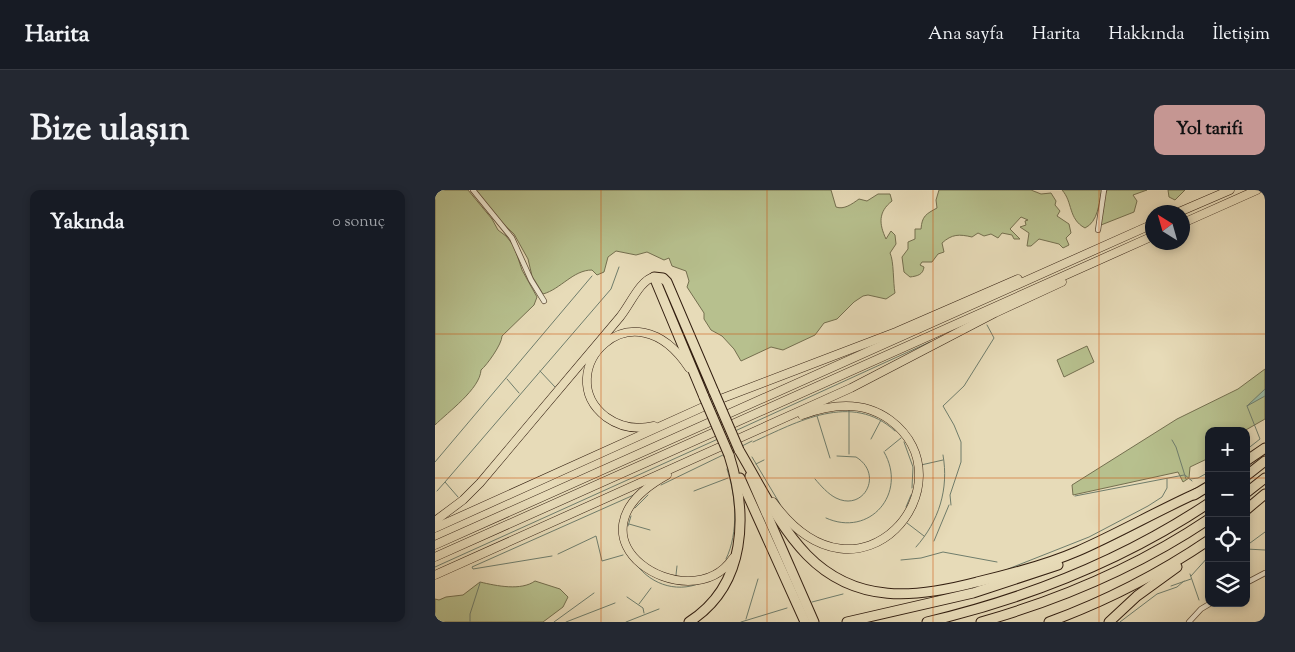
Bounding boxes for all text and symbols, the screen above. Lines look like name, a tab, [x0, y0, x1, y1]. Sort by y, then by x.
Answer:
text: Harita	[25, 18, 90, 52]
text: Ana sayfa	[928, 22, 1004, 48]
text: Harita	[1032, 22, 1080, 48]
text: Hakkında	[1108, 22, 1185, 48]
text: İletişim	[1213, 22, 1270, 48]
text: Bize ulaşın	[30, 105, 189, 156]
button: Yol tarifi	[1154, 105, 1265, 155]
north arrow	[1145, 205, 1190, 250]
text: Yakında	[50, 208, 124, 238]
text: 0 sonuç	[332, 211, 385, 234]
map controls	[1205, 427, 1250, 607]
button: +	[1205, 427, 1250, 472]
button: −	[1205, 472, 1250, 517]
button: locate	[1205, 517, 1250, 562]
button: layers	[1205, 562, 1250, 607]

